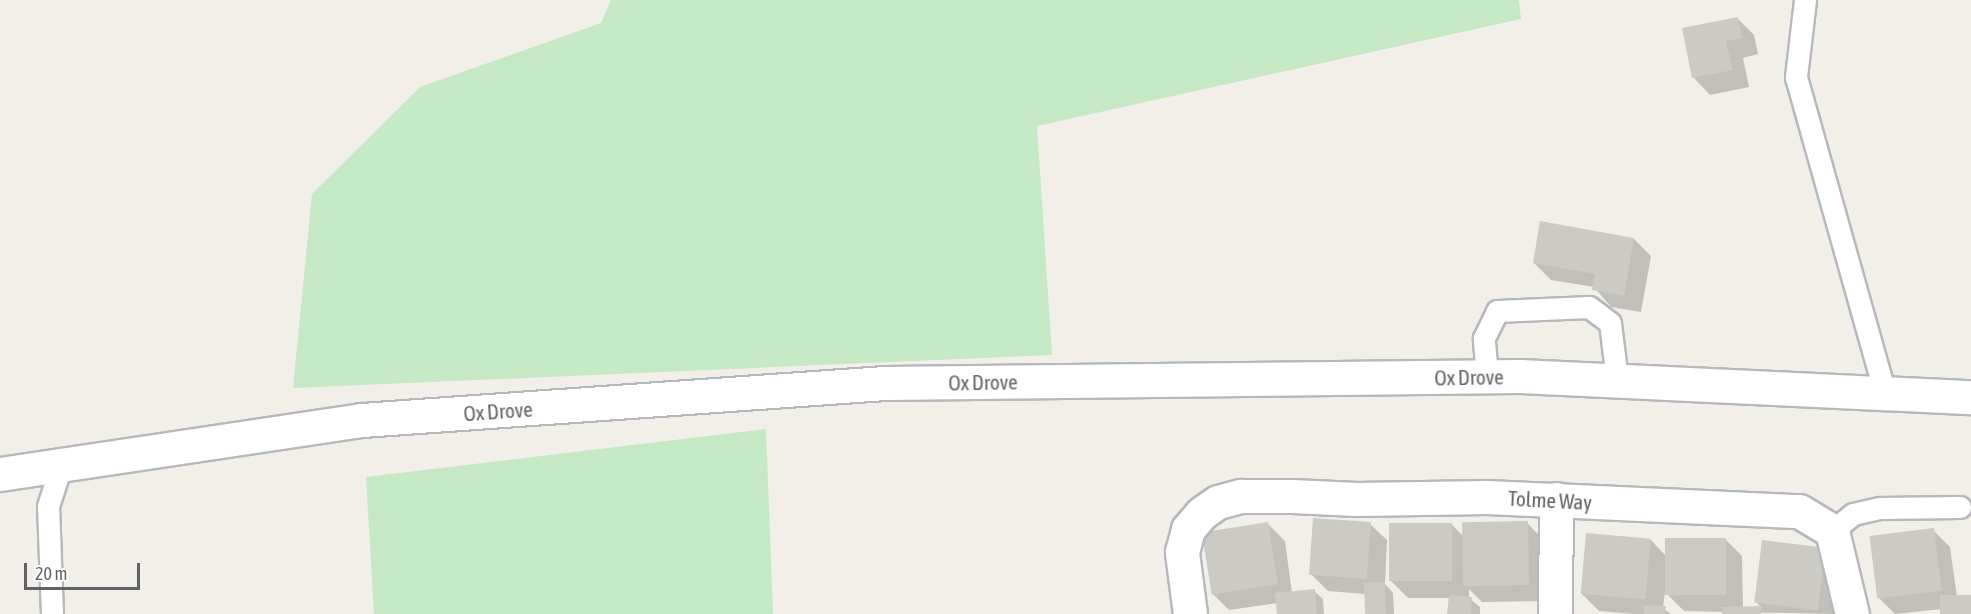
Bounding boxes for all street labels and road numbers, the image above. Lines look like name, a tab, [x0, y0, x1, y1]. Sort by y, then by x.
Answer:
street label: Ox Drove	[1434, 364, 1504, 390]
street label: Ox Drove	[948, 369, 1018, 395]
street label: Ox Drove	[463, 396, 533, 426]
street label: Tolme Way	[1507, 485, 1593, 515]

